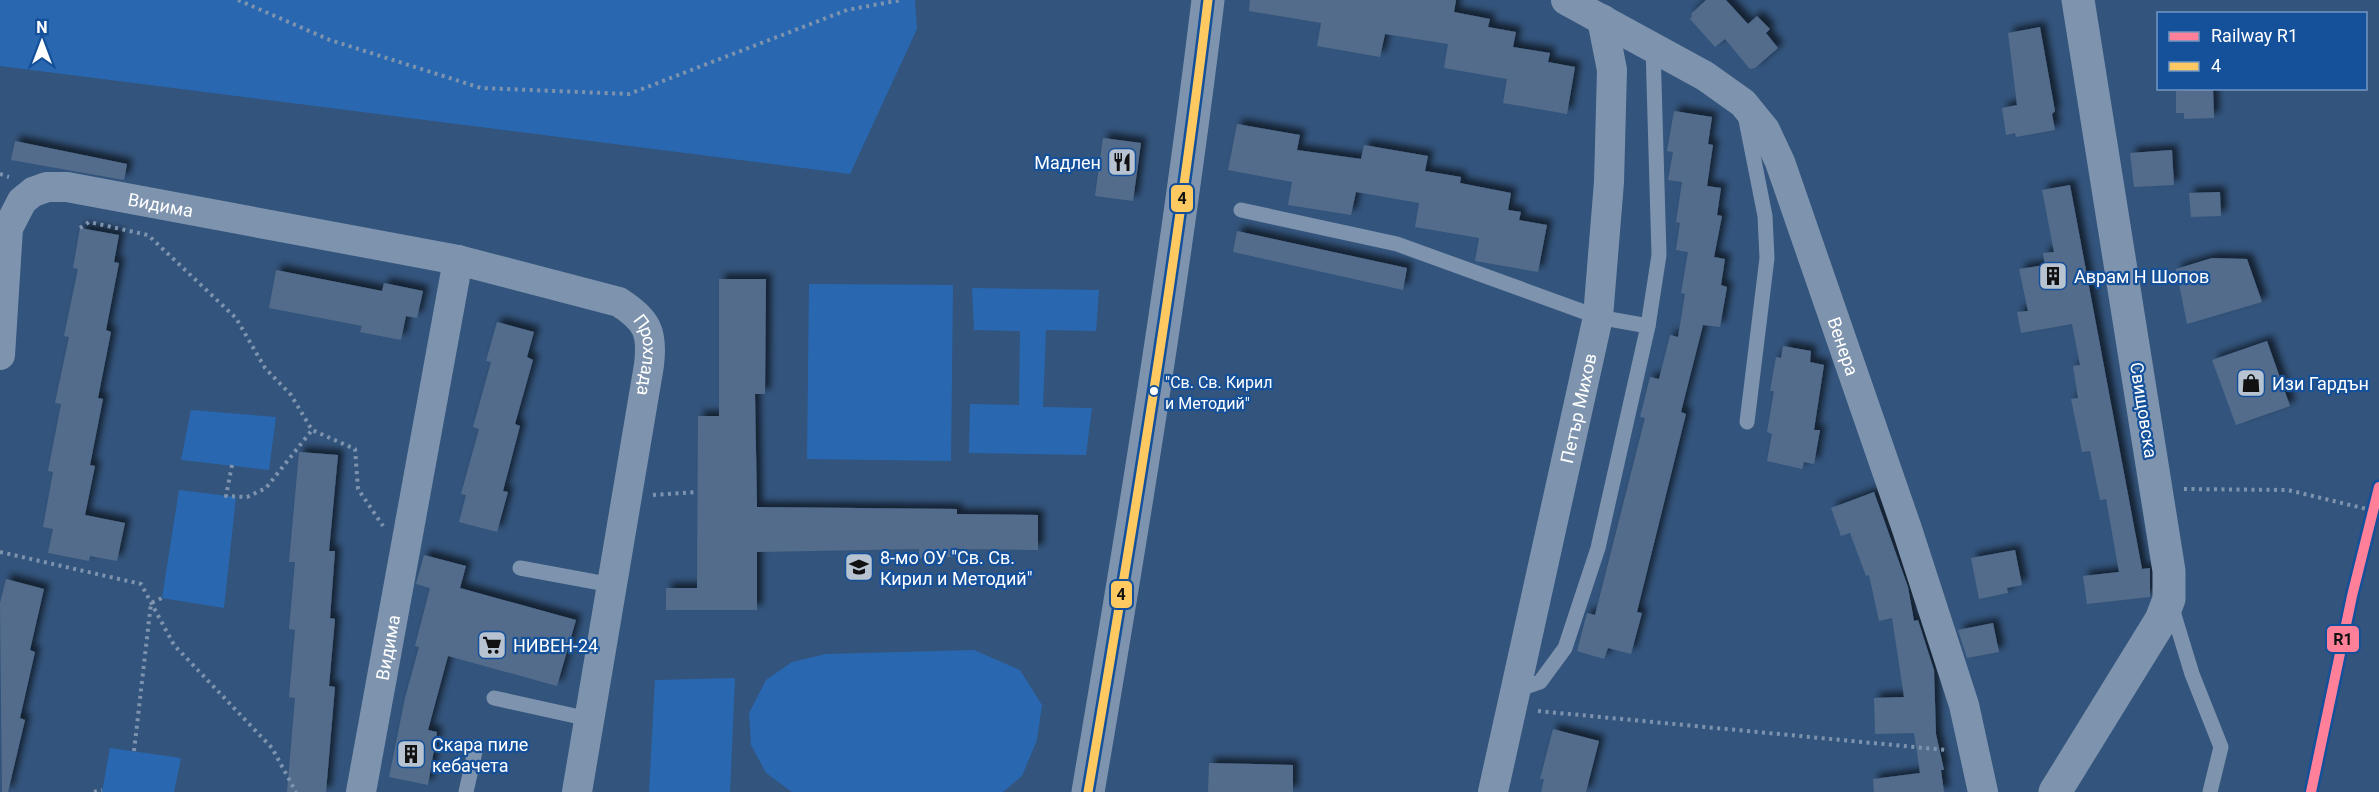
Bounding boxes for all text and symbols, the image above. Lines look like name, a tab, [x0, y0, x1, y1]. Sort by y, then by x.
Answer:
north arrow	[12, 12, 72, 72]
legend	[2157, 12, 2367, 90]
text: N	[36, 18, 48, 37]
text: Railway R1	[2211, 25, 2298, 46]
text: 4	[2211, 55, 2221, 76]
restaurant icon: Мадлен	[1106, 146, 1138, 178]
place label: Мадлен	[1034, 152, 1101, 173]
line badge: 4	[1170, 184, 1194, 213]
street label: Видима	[126, 188, 195, 221]
text: 4	[1177, 189, 1187, 208]
building icon: Аврам Н Шопов	[2037, 260, 2069, 292]
place label: Аврам Н Шопов	[2074, 266, 2209, 287]
street label: Прохлада	[630, 310, 661, 397]
street label: Венера	[1824, 314, 1864, 378]
street label: Петър Михов	[1555, 351, 1600, 465]
street label: Свищовска	[2126, 361, 2162, 459]
shop icon: Изи Гардън	[2235, 367, 2267, 399]
place label: "Св. Св. Кирил и Методий"	[1165, 373, 1272, 413]
place label: Изи Гардън	[2272, 373, 2369, 394]
marker: "Св. Св. Кирил и Методий"	[1148, 385, 1160, 397]
place label: 8-мо ОУ "Св. Св. Кирил и Методий"	[880, 547, 1032, 589]
school or university icon: 8-мо ОУ "Св. Св. Кирил и Методий"	[843, 551, 875, 583]
line badge: 4	[1110, 580, 1133, 609]
text: 4	[1116, 585, 1126, 604]
street label: Видима	[371, 613, 404, 682]
line badge: R1	[2326, 625, 2360, 653]
supermarket icon: НИВЕН-24	[476, 629, 508, 661]
text: R1	[2333, 630, 2353, 649]
place label: НИВЕН-24	[513, 635, 598, 656]
place label: Скара пиле кебачета	[432, 734, 528, 776]
building icon: Скара пиле кебачета	[395, 738, 427, 770]

